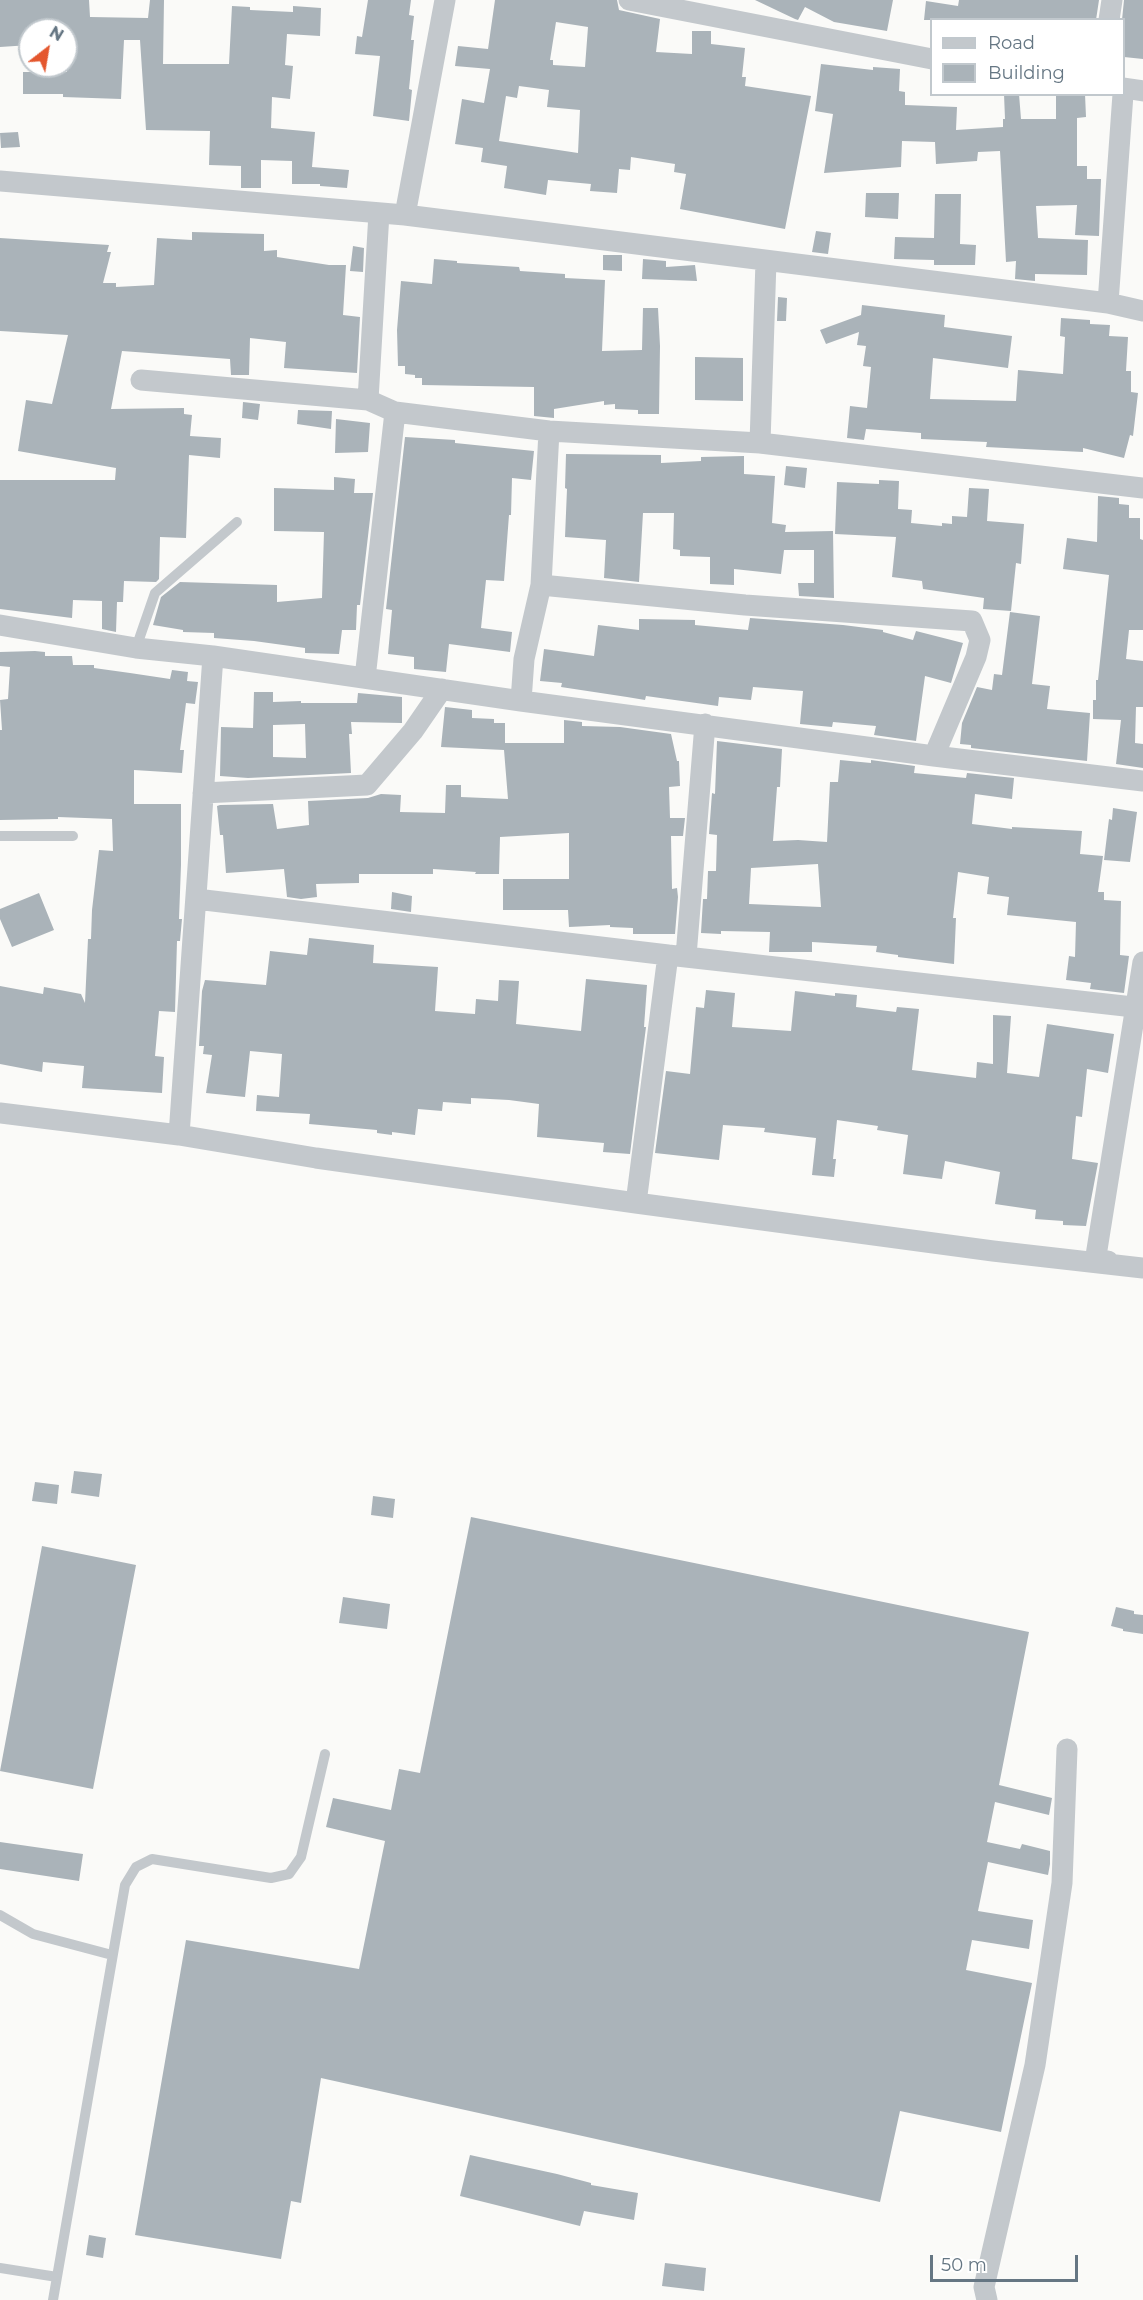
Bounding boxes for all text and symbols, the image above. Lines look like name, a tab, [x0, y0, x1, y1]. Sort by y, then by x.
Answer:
north arrow	[18, 18, 78, 78]
legend	[930, 18, 1125, 96]
text: N	[46, 22, 67, 45]
text: Road	[988, 32, 1035, 54]
text: Building	[988, 62, 1065, 84]
scale bar	[933, 2243, 1082, 2281]
text: 50 m	[941, 2254, 987, 2276]

